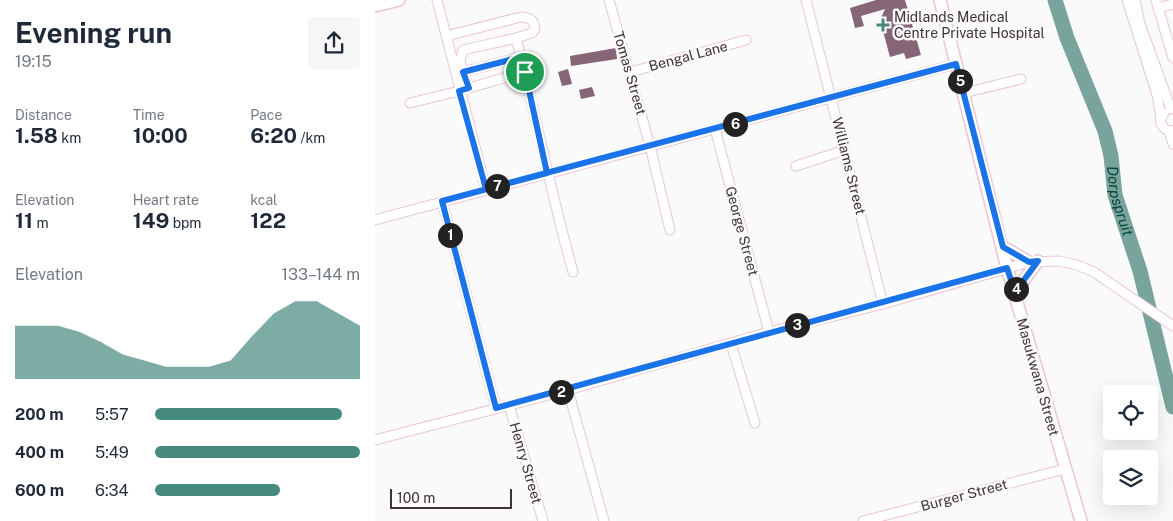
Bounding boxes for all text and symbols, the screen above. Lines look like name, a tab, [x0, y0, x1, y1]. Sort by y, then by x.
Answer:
place label: Midlands Medical Centre Private Hospital	[894, 9, 1045, 41]
text: Evening run	[15, 16, 172, 49]
button: share	[308, 17, 360, 69]
marker: Midlands Medical Centre Private Hospital	[876, 18, 890, 32]
street label: Tomas Street	[610, 29, 650, 117]
street label: Bengal Lane	[647, 38, 729, 74]
pin	[504, 51, 546, 93]
text: 19:15	[15, 52, 52, 71]
icon: arrive	[511, 58, 539, 86]
pin: 5	[947, 68, 973, 94]
text: 5	[956, 73, 965, 89]
text: Distance	[15, 107, 72, 123]
text: Time	[133, 107, 165, 123]
text: Pace	[250, 107, 282, 123]
pin: 6	[723, 112, 747, 136]
text: 6	[731, 116, 740, 132]
street label: Williams Street	[829, 116, 869, 216]
text: 1.58	[15, 123, 58, 148]
text: 10:00	[133, 123, 188, 148]
text: 6:20	[250, 123, 297, 148]
text: km	[58, 130, 81, 146]
text: /km	[297, 130, 325, 146]
water label: Dorpspruit	[1104, 165, 1137, 238]
pin: 7	[485, 174, 509, 198]
text: 7	[493, 178, 502, 194]
street label: George Street	[722, 185, 762, 277]
text: Elevation	[15, 192, 74, 208]
text: Heart rate	[133, 192, 199, 208]
text: kcal	[250, 192, 277, 208]
text: 11	[15, 208, 33, 233]
text: 149	[133, 208, 169, 233]
text: 122	[250, 208, 286, 233]
text: m	[33, 215, 49, 231]
text: bpm	[169, 215, 201, 231]
pin: 1	[437, 222, 463, 248]
text: 1	[448, 227, 454, 243]
text: Elevation	[15, 265, 83, 284]
text: 133–144 m	[281, 265, 360, 284]
pin: 4	[1003, 276, 1029, 302]
text: 4	[1012, 281, 1021, 297]
pin: 3	[785, 312, 809, 338]
street label: Masukwana Street	[1014, 316, 1062, 438]
text: 3	[793, 317, 802, 333]
pin: 2	[549, 380, 573, 404]
text: 2	[557, 384, 566, 400]
map controls	[1103, 385, 1158, 505]
button: locate	[1103, 385, 1158, 440]
text: 200 m	[15, 405, 64, 424]
text: 5:57	[95, 405, 129, 424]
street label: Henry Street	[507, 420, 545, 506]
text: 400 m	[15, 443, 64, 462]
text: 5:49	[95, 443, 129, 462]
button: layers	[1103, 450, 1158, 505]
street label: Burger Street	[919, 476, 1009, 514]
text: 600 m	[15, 481, 64, 500]
text: 6:34	[95, 481, 129, 500]
scale bar	[390, 486, 513, 509]
text: 100 m	[397, 490, 435, 506]

